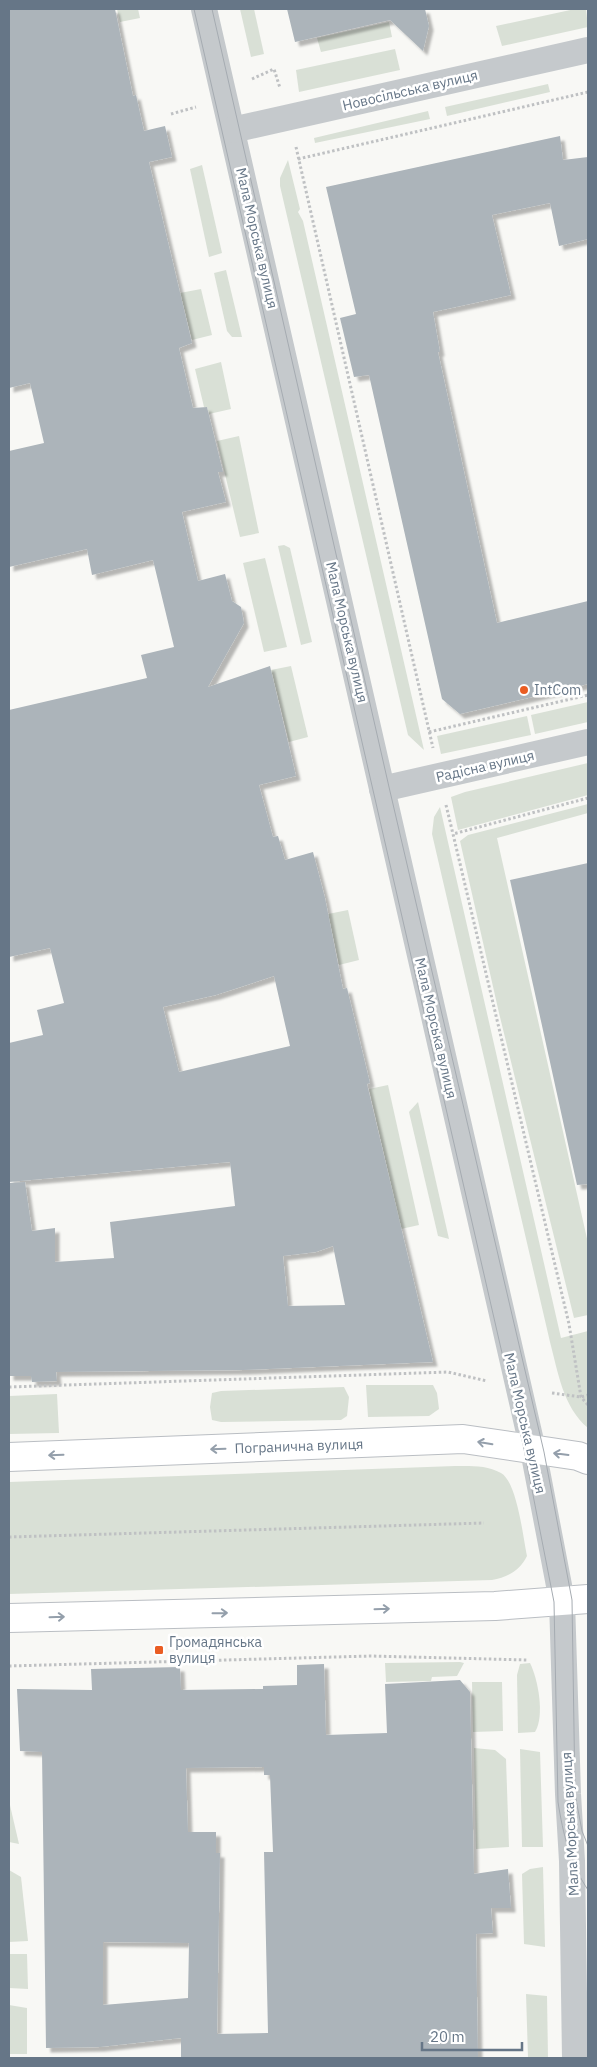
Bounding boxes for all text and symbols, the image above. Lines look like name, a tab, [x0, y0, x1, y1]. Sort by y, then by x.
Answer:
street label: Новосільська вулиця	[341, 66, 479, 114]
street label: Мала Морська вулиця	[232, 166, 282, 310]
street label: Мала Морська вулиця	[322, 560, 372, 704]
place label: IntCom	[534, 681, 581, 699]
marker: IntCom	[518, 684, 530, 696]
street label: Радісна вулиця	[434, 746, 536, 786]
street label: Мала Морська вулиця	[411, 956, 461, 1100]
street label: Мала Морська вулиця	[500, 1351, 550, 1495]
street label: Погранична вулиця	[234, 1435, 364, 1457]
one-way arrow	[477, 1437, 493, 1447]
one-way arrow	[210, 1444, 226, 1453]
one-way arrow	[553, 1449, 569, 1459]
one-way arrow	[48, 1450, 64, 1459]
one-way arrow	[374, 1605, 390, 1614]
one-way arrow	[212, 1608, 228, 1618]
one-way arrow	[49, 1612, 65, 1622]
place label: Громадянська вулиця	[169, 1633, 263, 1667]
marker: Громадянська вулиця	[153, 1644, 165, 1656]
street label: Мала Морська вулиця	[557, 1752, 583, 1896]
scale bar	[422, 2020, 522, 2052]
text: 20 m	[430, 2027, 465, 2046]

